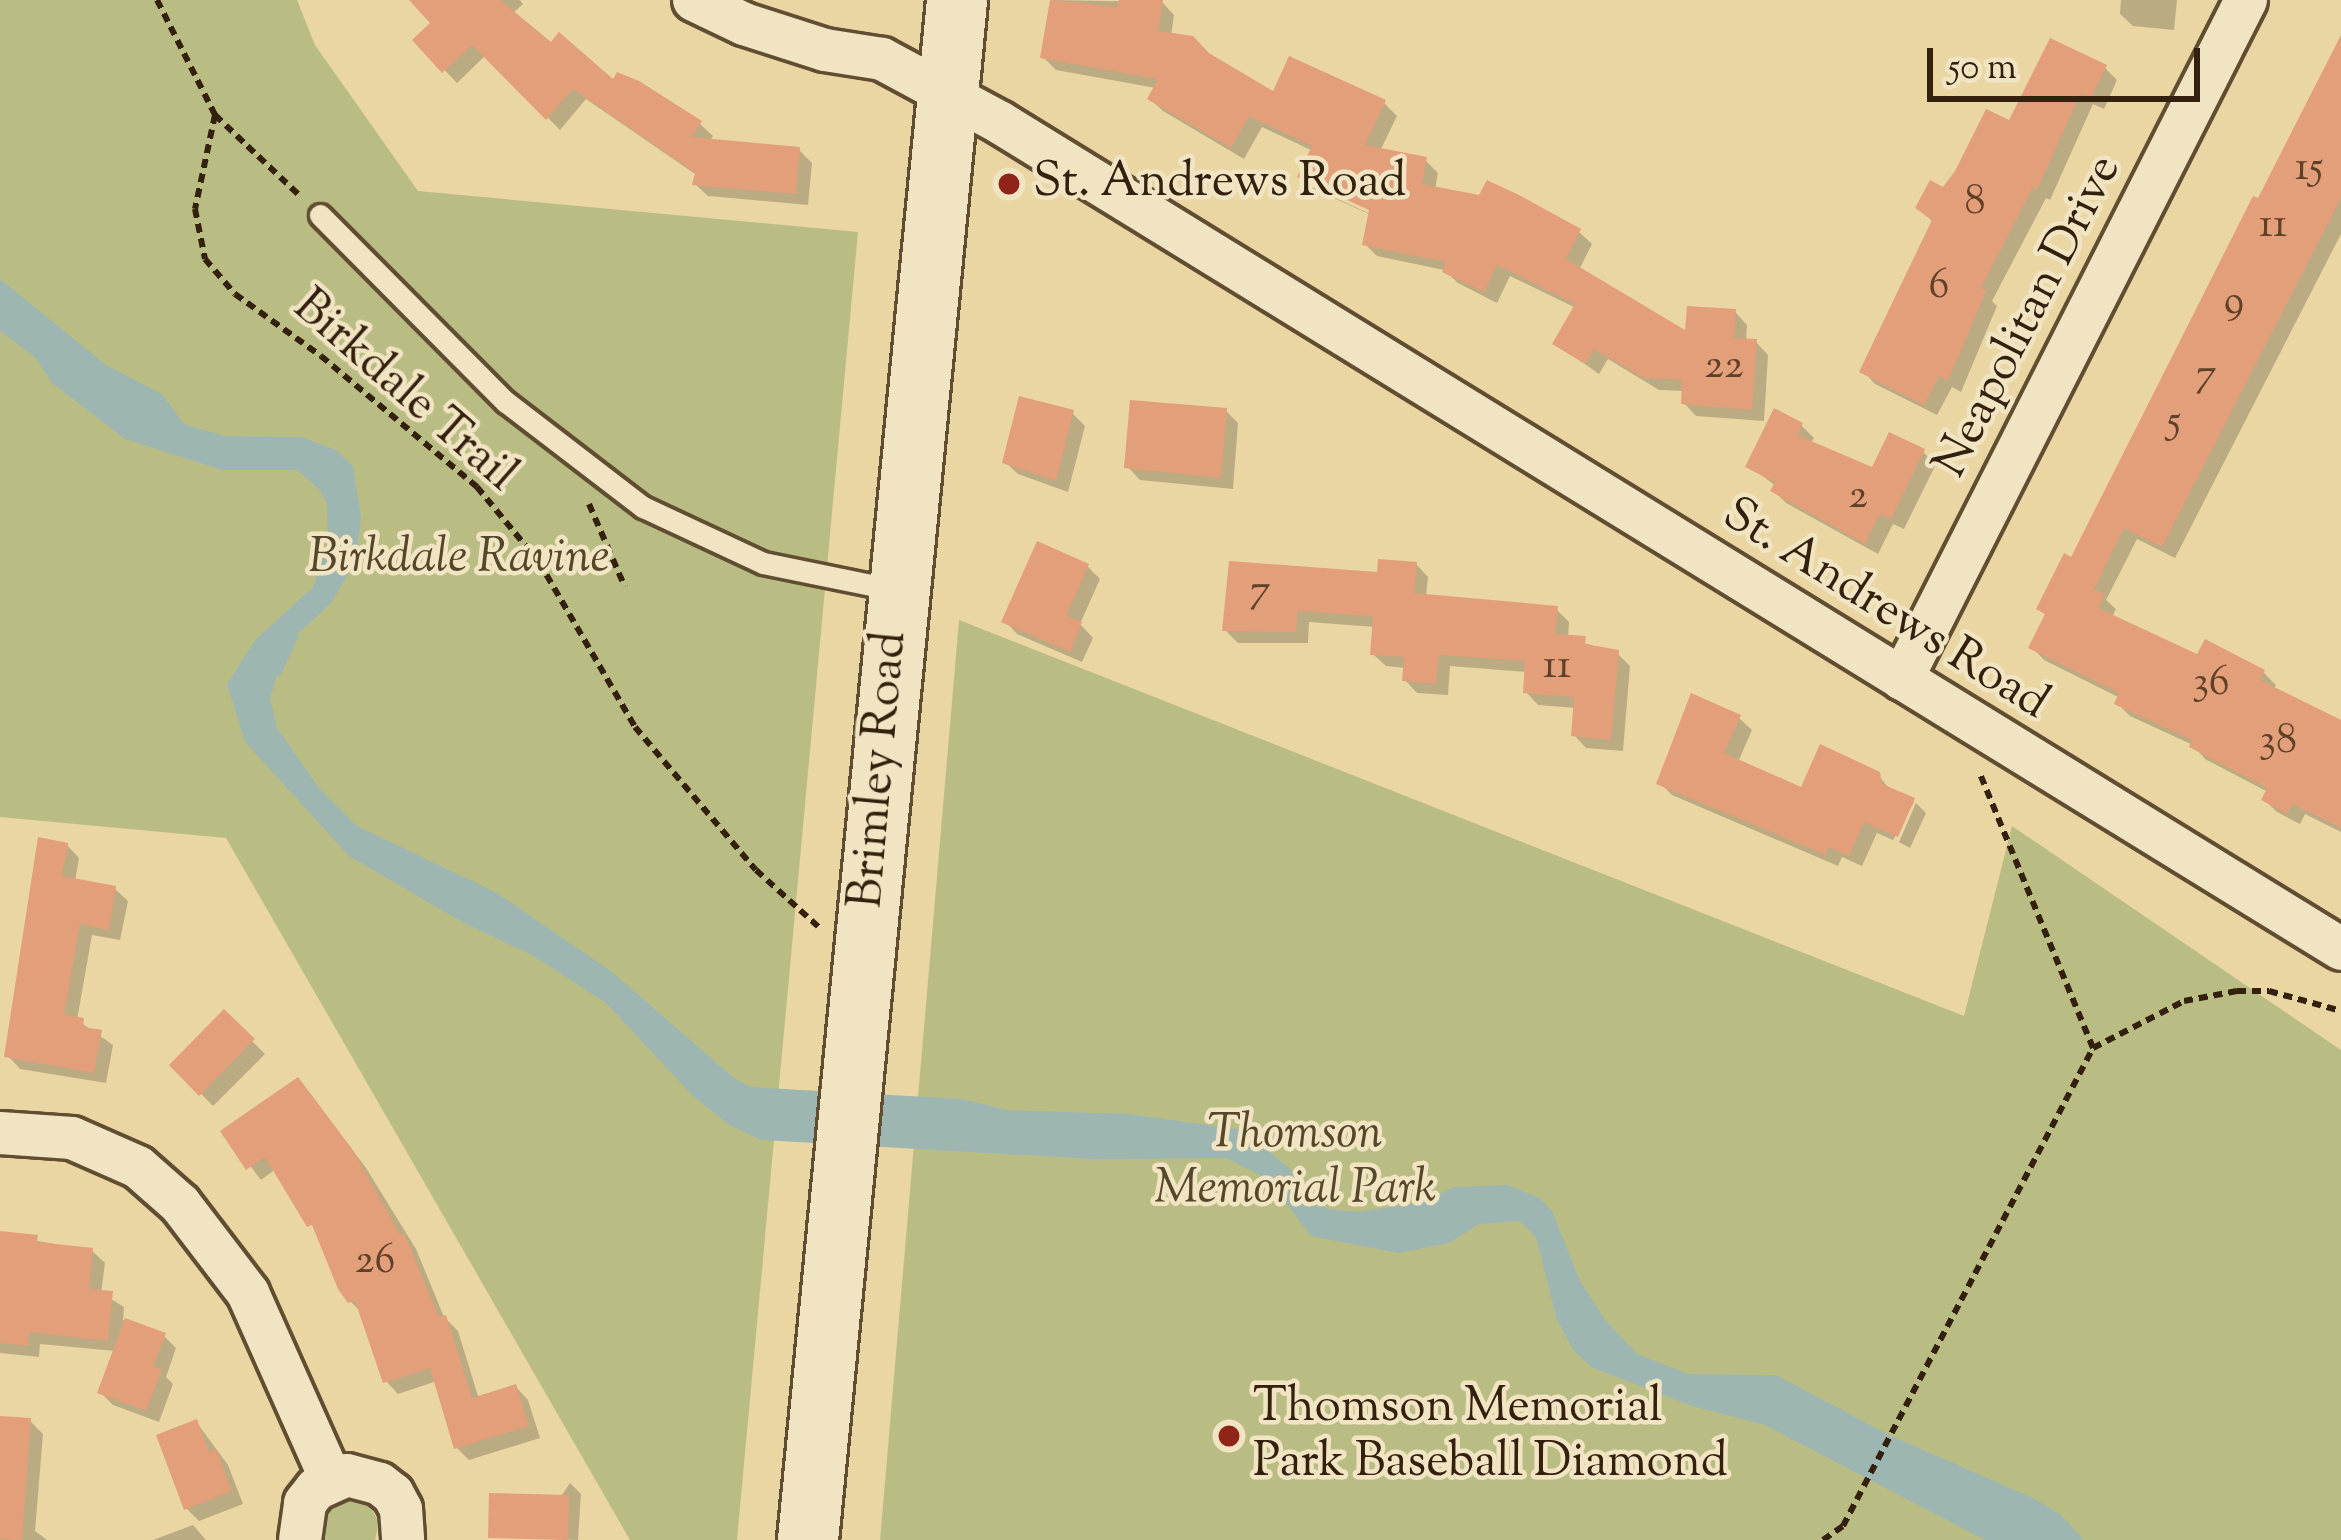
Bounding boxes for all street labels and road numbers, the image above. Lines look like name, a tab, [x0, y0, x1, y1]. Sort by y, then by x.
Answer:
street label: Neapolitan Drive	[1923, 146, 2135, 488]
street label: Birkdale Trail	[280, 279, 528, 505]
street label: St. Andrews Road	[1711, 487, 2059, 733]
street label: Brimley Road	[839, 629, 921, 911]

